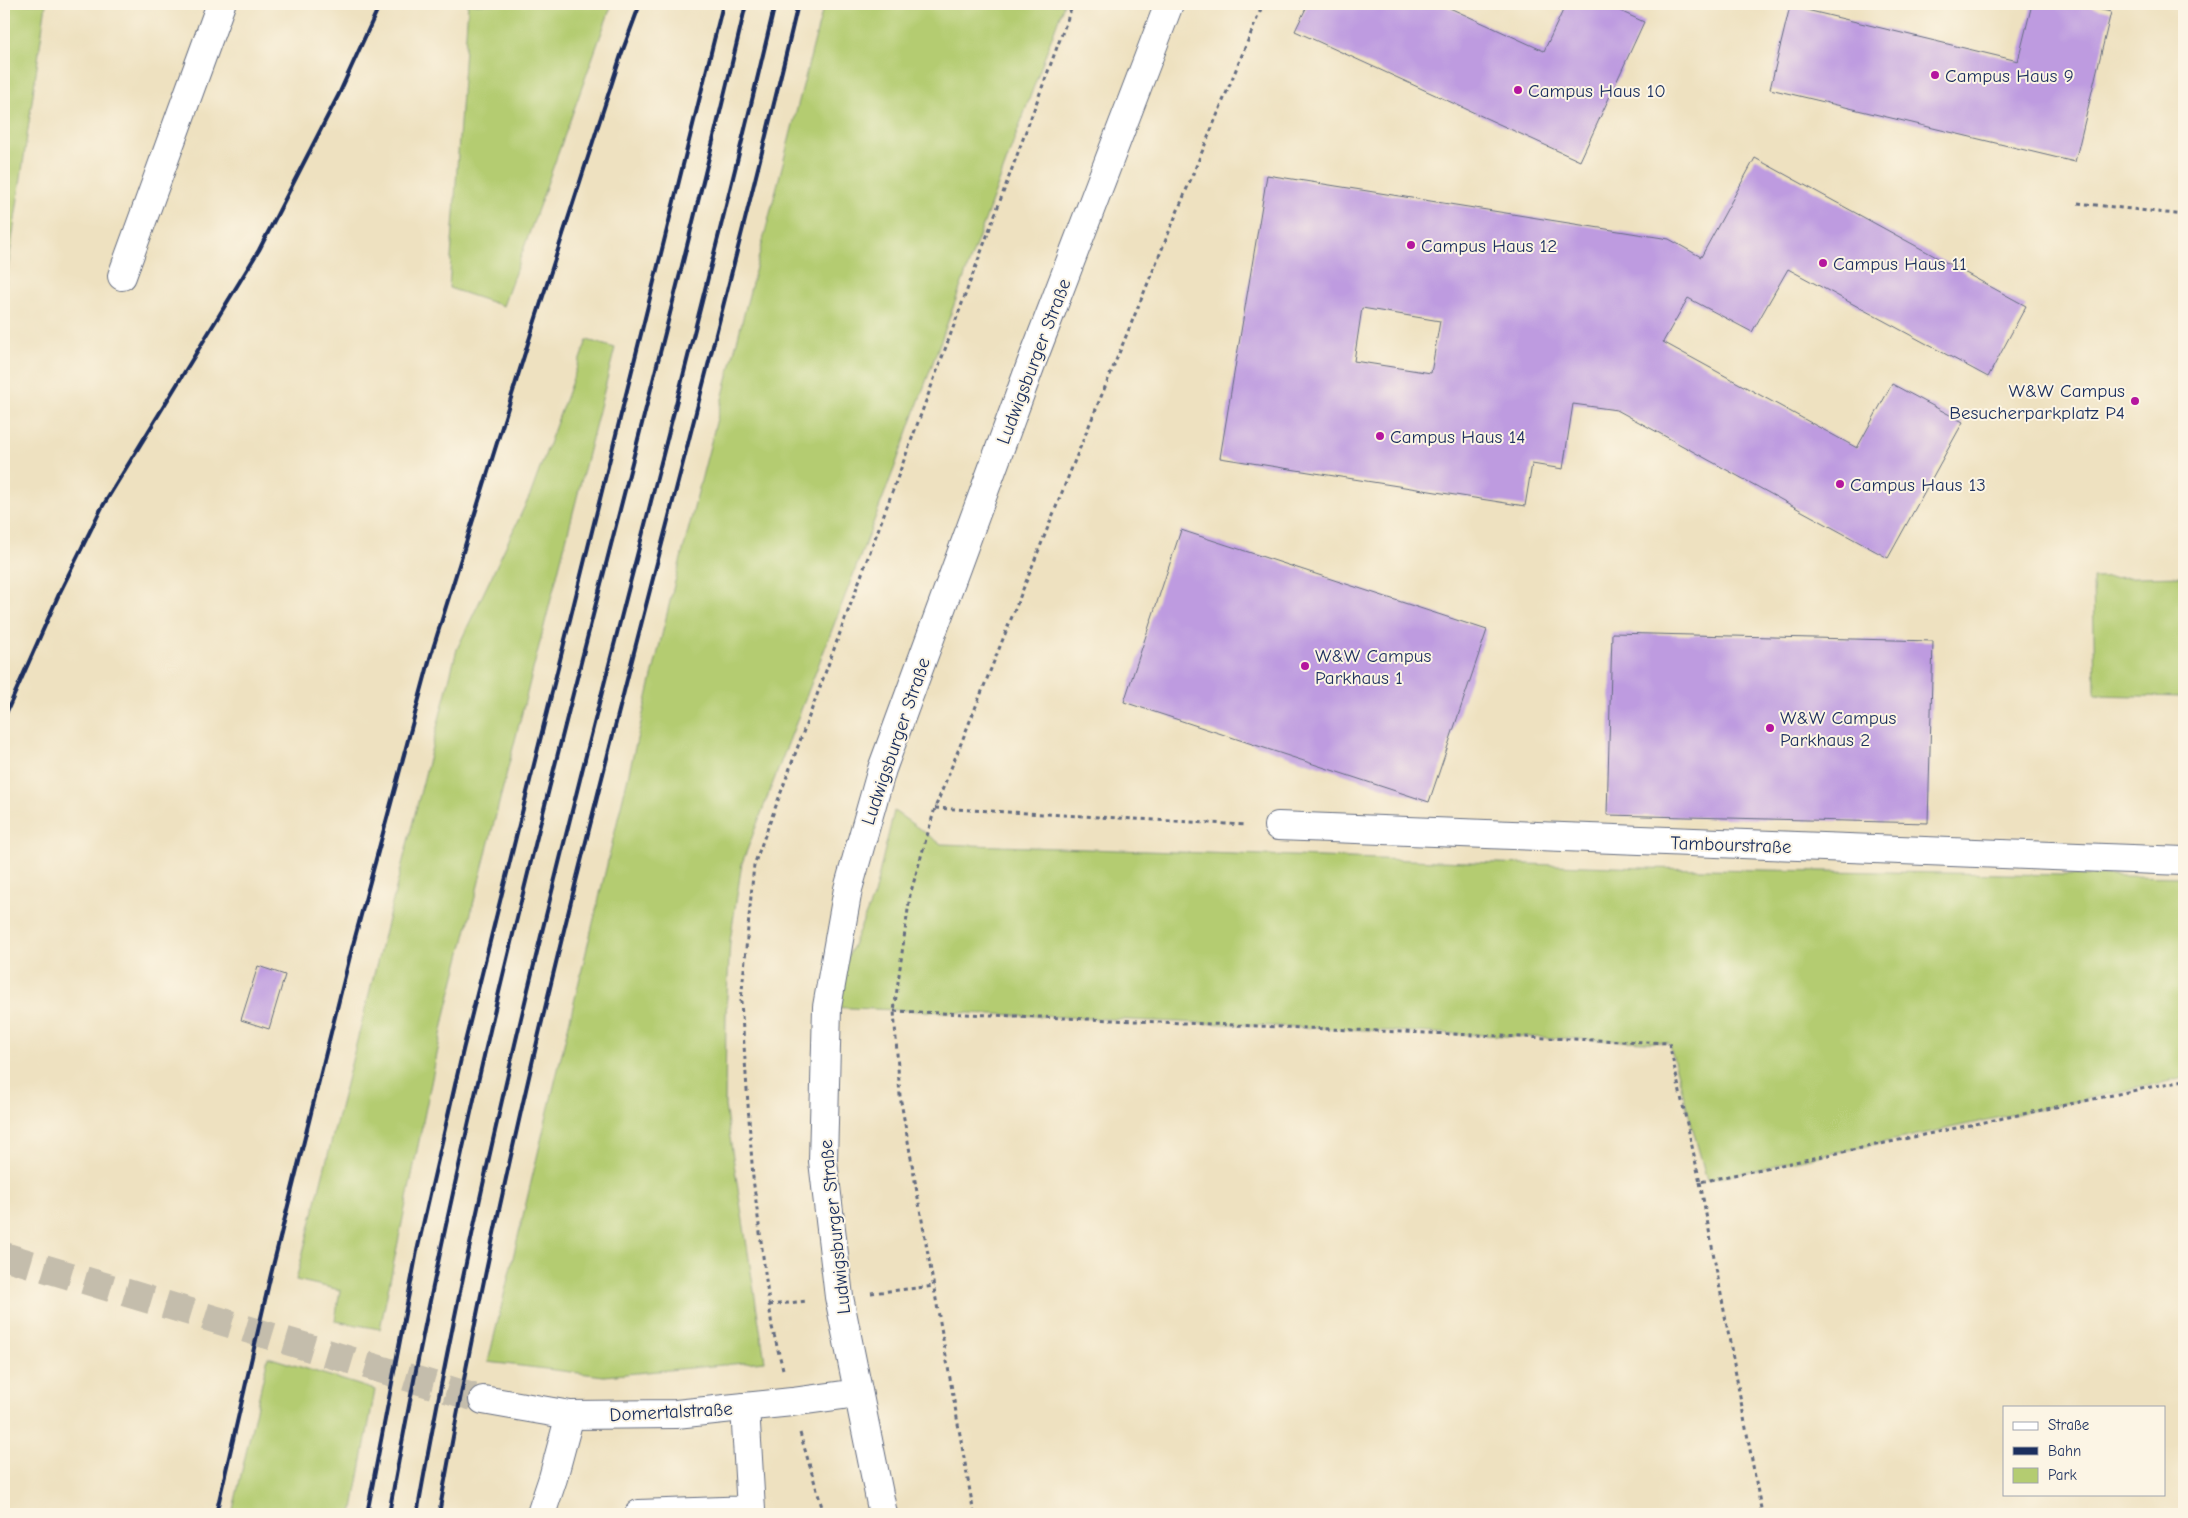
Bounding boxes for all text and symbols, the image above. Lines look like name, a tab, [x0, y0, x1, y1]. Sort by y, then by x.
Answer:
place label: Campus Haus 9	[1945, 65, 2074, 87]
marker: Campus Haus 9	[1929, 69, 1941, 81]
place label: Campus Haus 10	[1528, 80, 1666, 102]
marker: Campus Haus 10	[1512, 84, 1524, 96]
place label: Campus Haus 12	[1421, 235, 1557, 257]
marker: Campus Haus 12	[1405, 239, 1417, 251]
place label: Campus Haus 11	[1833, 253, 1967, 275]
marker: Campus Haus 11	[1817, 257, 1829, 269]
street label: Ludwigsburger Straße	[992, 276, 1076, 447]
place label: W&W Campus Besucherparkplatz P4	[1949, 380, 2125, 424]
marker: W&W Campus Besucherparkplatz P4	[2129, 395, 2141, 407]
place label: Campus Haus 14	[1390, 426, 1525, 448]
marker: Campus Haus 14	[1374, 430, 1386, 442]
place label: Campus Haus 13	[1850, 474, 1986, 496]
marker: Campus Haus 13	[1834, 478, 1846, 490]
place label: W&W Campus Parkhaus 1	[1315, 645, 1432, 689]
street label: Ludwigsburger Straße	[857, 655, 935, 828]
marker: W&W Campus Parkhaus 1	[1299, 660, 1311, 672]
place label: W&W Campus Parkhaus 2	[1780, 707, 1897, 751]
marker: W&W Campus Parkhaus 2	[1764, 722, 1776, 734]
street label: Tambourstraße	[1670, 832, 1792, 858]
street label: Ludwigsburger Straße	[815, 1138, 855, 1315]
street label: Domertalstraße	[609, 1398, 733, 1426]
legend	[2003, 1406, 2166, 1496]
text: Straße	[2048, 1416, 2090, 1434]
text: Bahn	[2048, 1442, 2081, 1460]
text: Park	[2048, 1466, 2077, 1484]

